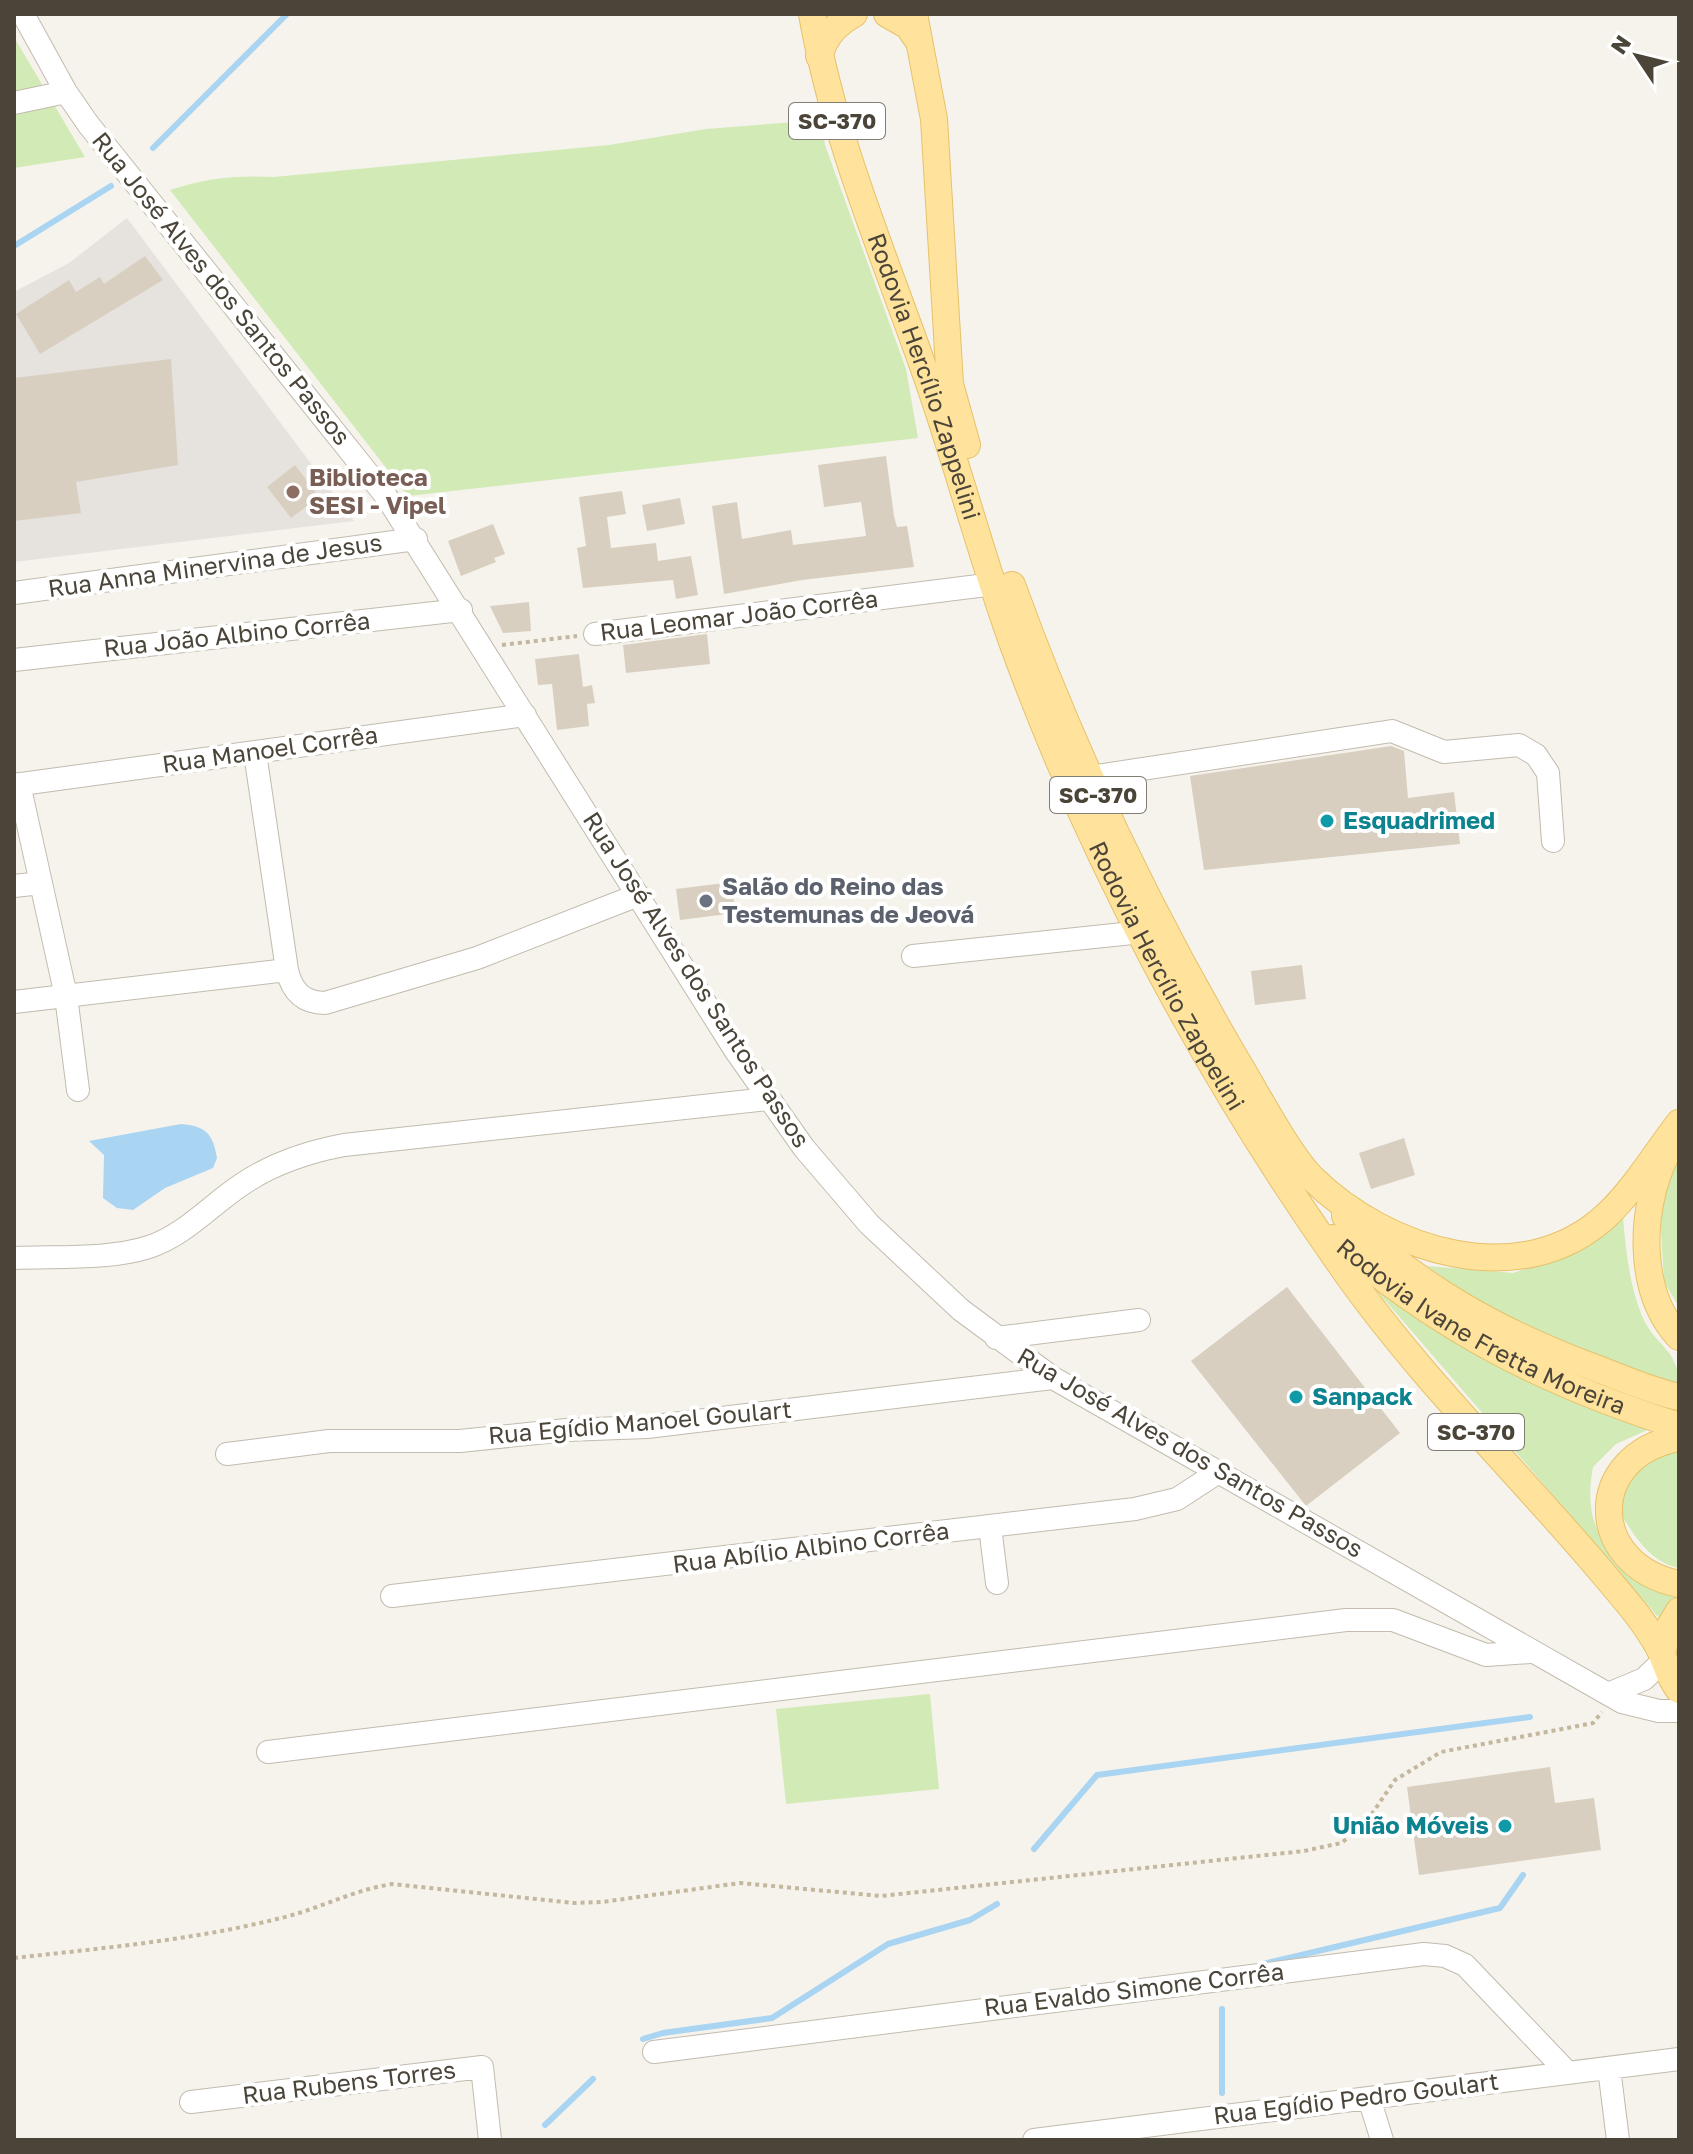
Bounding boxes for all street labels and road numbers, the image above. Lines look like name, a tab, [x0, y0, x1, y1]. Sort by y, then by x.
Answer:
road number: SC-370	[789, 103, 885, 139]
street label: Rua José Alves dos Santos Passos	[87, 126, 358, 450]
street label: Rodovia Hercílio Zappelini	[863, 229, 988, 523]
street label: Rua Anna Minervina de Jesus	[46, 527, 384, 602]
street label: Rua Leomar João Corrêa	[598, 583, 880, 646]
street label: Rua João Albino Corrêa	[102, 605, 372, 662]
street label: Rua Manoel Corrêa	[160, 719, 380, 778]
road number: SC-370	[1050, 777, 1146, 813]
street label: Rua José Alves dos Santos Passos	[578, 806, 817, 1152]
street label: Rodovia Hercílio Zappelini	[1084, 836, 1252, 1115]
street label: Rodovia Ivane Fretta Moreira	[1332, 1231, 1630, 1420]
street label: Rua José Alves dos Santos Passos	[1013, 1341, 1369, 1563]
street label: Rua Egídio Manoel Goulart	[487, 1394, 793, 1449]
road number: SC-370	[1428, 1414, 1524, 1450]
street label: Rua Abílio Albino Corrêa	[671, 1515, 951, 1578]
street label: Rua Evaldo Simone Corrêa	[982, 1956, 1285, 2021]
street label: Rua Rubens Torres	[241, 2054, 457, 2109]
street label: Rua Egídio Pedro Goulart	[1211, 2066, 1500, 2129]

